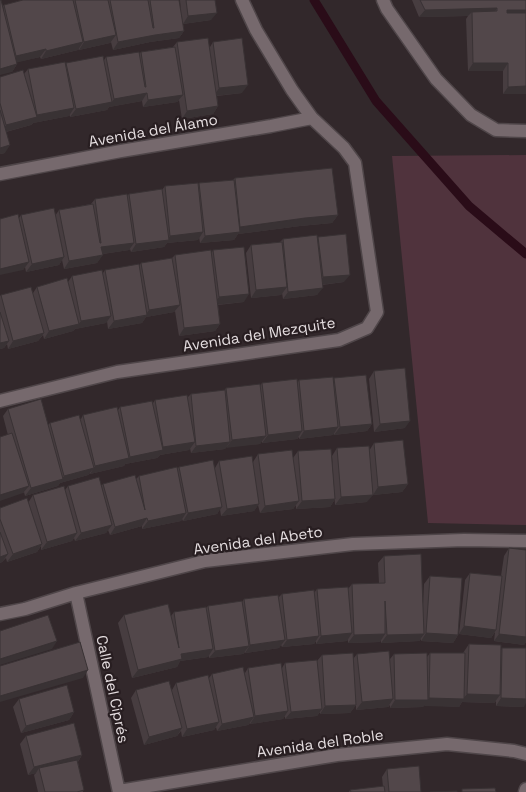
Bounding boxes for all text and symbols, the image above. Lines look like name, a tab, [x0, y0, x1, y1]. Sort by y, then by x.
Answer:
street label: Avenida del Álamo	[87, 109, 219, 151]
street label: Avenida del Mezquite	[181, 313, 337, 355]
street label: Avenida del Abeto	[192, 522, 324, 558]
street label: Calle del Ciprés	[92, 633, 134, 745]
street label: Avenida del Roble	[255, 725, 385, 761]

